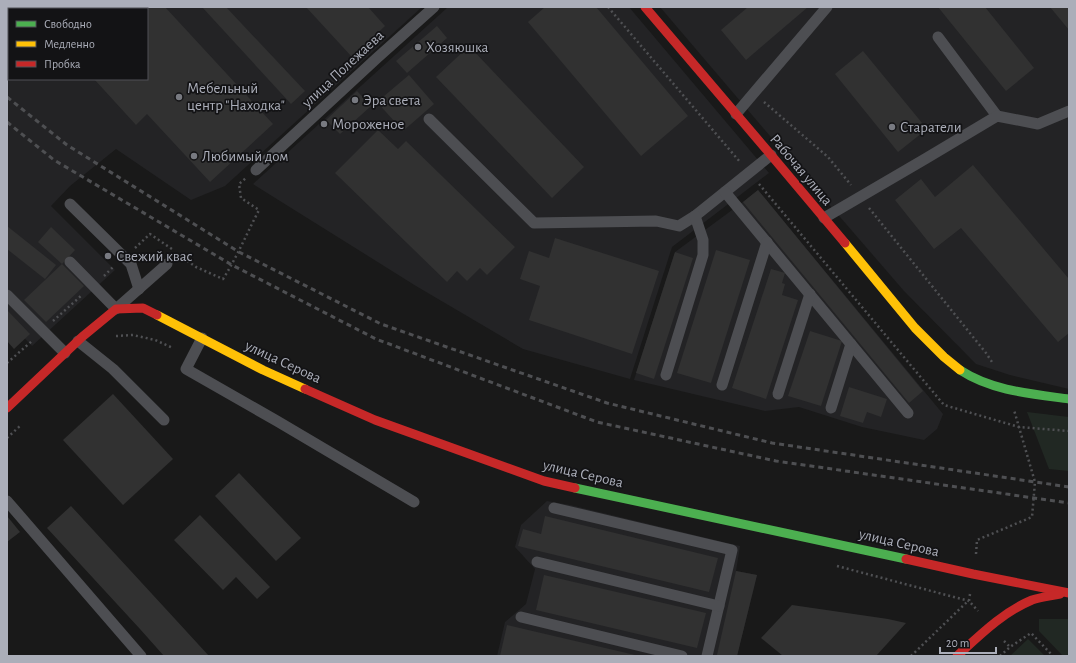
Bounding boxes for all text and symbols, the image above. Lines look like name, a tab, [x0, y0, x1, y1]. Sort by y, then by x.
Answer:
legend	[8, 8, 148, 80]
text: Свободно	[44, 18, 92, 30]
street label: улица Полежаева	[298, 27, 387, 111]
text: Медленно	[44, 38, 95, 50]
place label: Хозяюшка	[426, 40, 488, 55]
marker: Хозяюшка	[413, 42, 423, 52]
text: Пробка	[44, 58, 81, 70]
place label: Мебельный центр "Находка"	[187, 81, 285, 113]
marker: Мебельный центр "Находка"	[174, 92, 184, 102]
place label: Эра света	[363, 93, 421, 108]
marker: Эра света	[350, 95, 360, 105]
place label: Мороженое	[332, 117, 405, 132]
marker: Мороженое	[319, 119, 329, 129]
place label: Старатели	[900, 120, 962, 135]
marker: Старатели	[887, 122, 897, 132]
street label: Рабочая улица	[767, 132, 835, 209]
place label: Любимый дом	[202, 149, 289, 164]
marker: Любимый дом	[189, 151, 199, 161]
place label: Свежий квас	[116, 249, 193, 264]
marker: Свежий квас	[103, 251, 113, 261]
street label: улица Серова	[242, 338, 323, 386]
street label: улица Серова	[541, 457, 625, 491]
street label: улица Серова	[857, 526, 941, 560]
scale bar	[940, 629, 996, 655]
text: 20 m	[946, 637, 969, 649]

